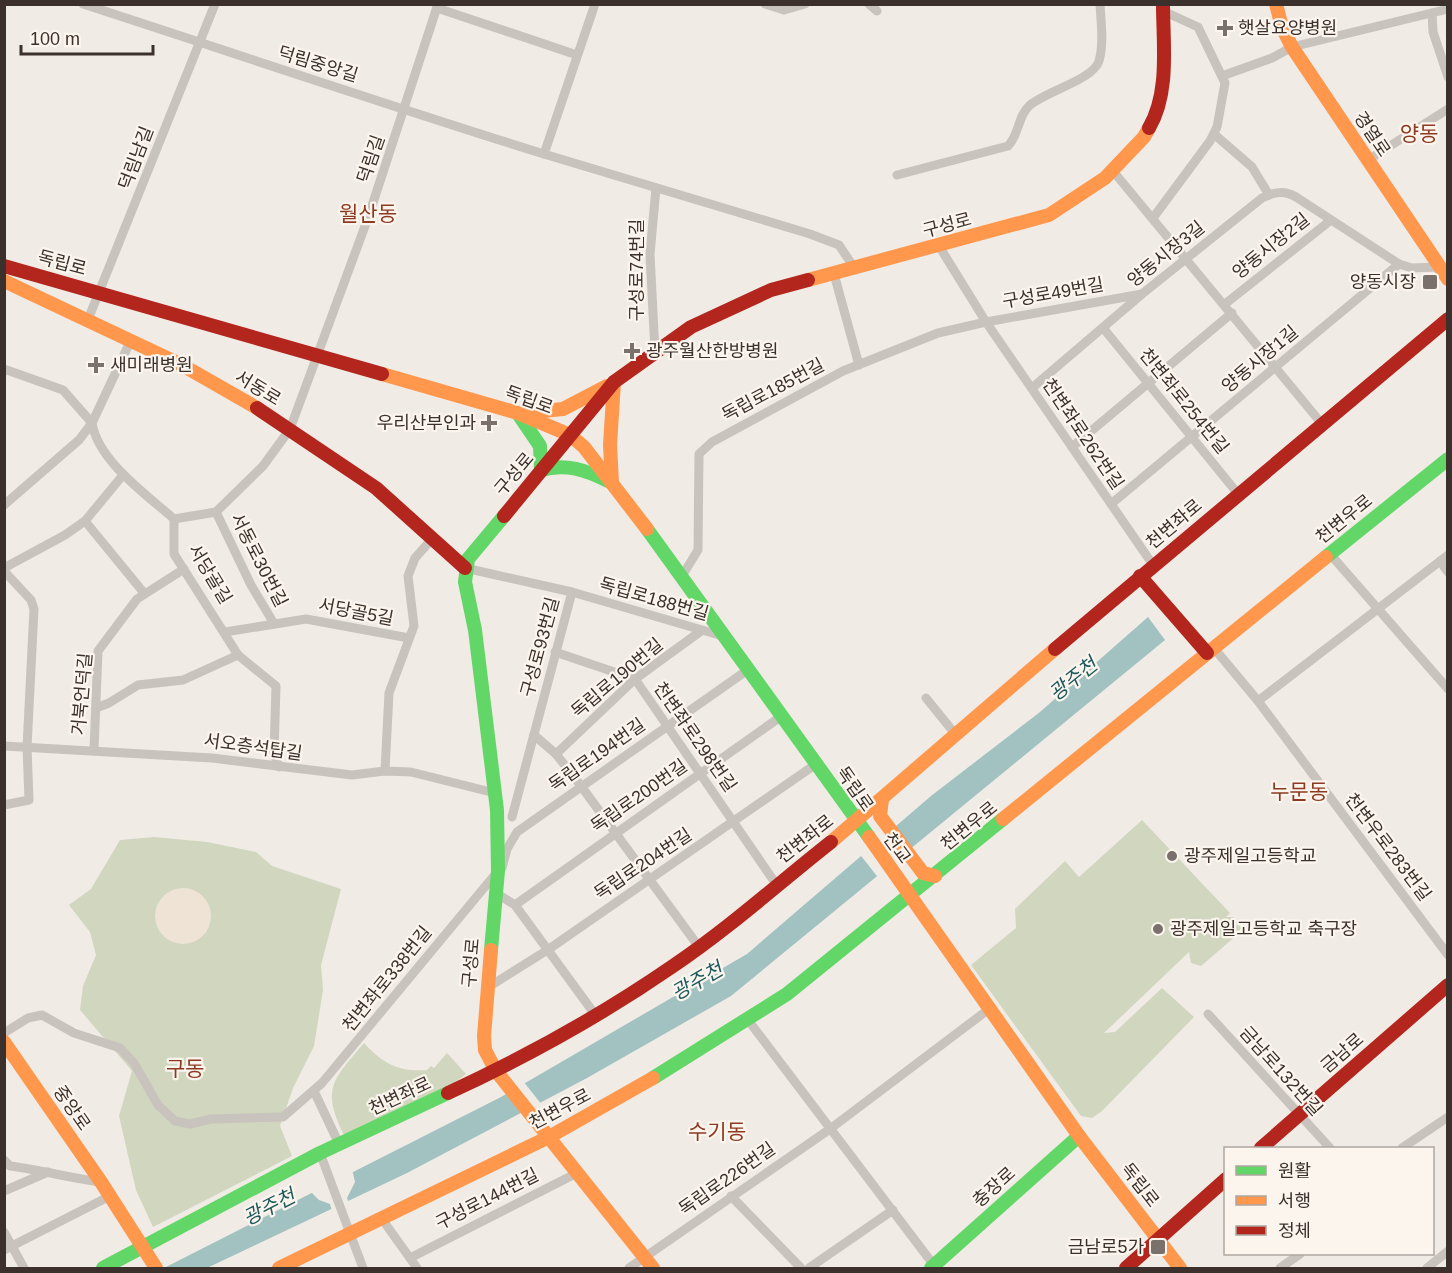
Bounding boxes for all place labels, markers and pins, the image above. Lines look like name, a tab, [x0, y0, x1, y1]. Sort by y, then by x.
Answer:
place label: 햇살요양병원	[1238, 18, 1337, 38]
marker: 햇살요양병원	[1216, 19, 1234, 37]
place label: 양동시장	[1350, 272, 1416, 292]
marker: 양동시장	[1421, 273, 1439, 291]
place label: 광주월산한방병원	[646, 341, 778, 361]
marker: 광주월산한방병원	[623, 342, 641, 360]
place label: 새미래병원	[110, 355, 193, 375]
marker: 새미래병원	[87, 356, 105, 374]
place label: 우리산부인과	[377, 413, 476, 433]
marker: 우리산부인과	[480, 414, 498, 432]
place label: 광주제일고등학교	[1184, 846, 1316, 866]
marker: 광주제일고등학교	[1165, 849, 1179, 863]
place label: 광주제일고등학교 축구장	[1170, 919, 1357, 939]
marker: 광주제일고등학교 축구장	[1151, 922, 1165, 936]
place label: 금남로5가	[1068, 1237, 1144, 1257]
marker: 금남로5가	[1149, 1238, 1167, 1256]

